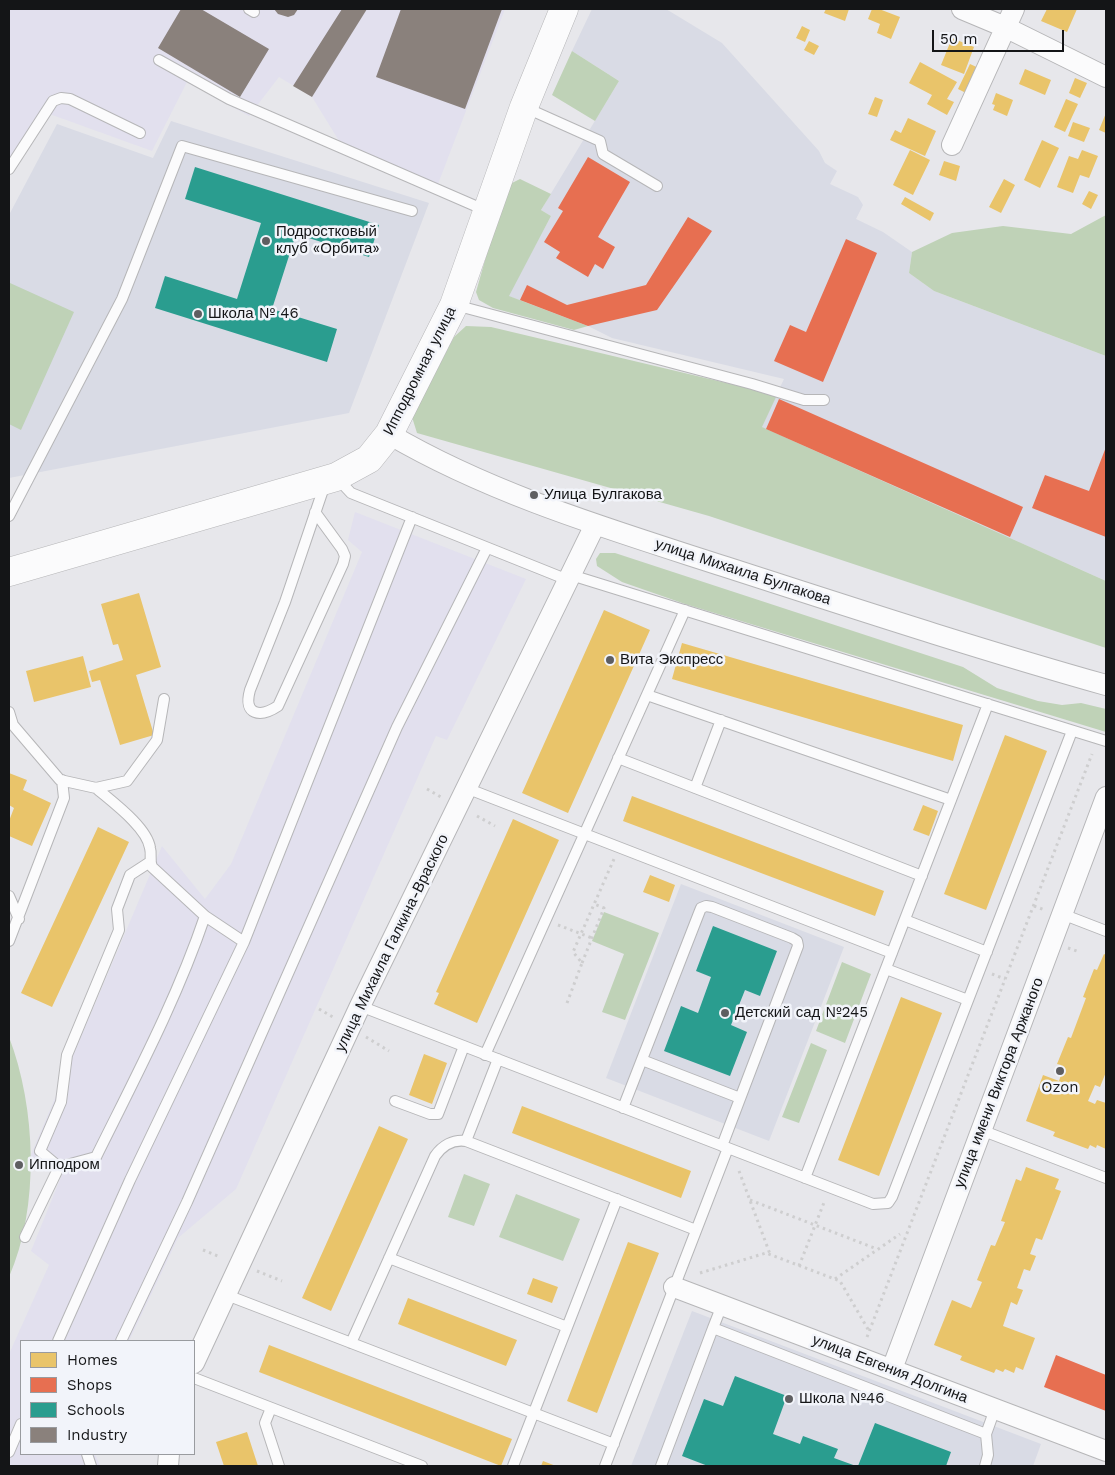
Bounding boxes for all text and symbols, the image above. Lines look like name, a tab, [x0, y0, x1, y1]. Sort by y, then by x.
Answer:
scale bar	[935, 20, 1068, 52]
text: 50 m	[940, 30, 977, 48]
place label: Подростковый клуб «Орбита»	[276, 223, 380, 258]
marker: Подростковый клуб «Орбита»	[260, 235, 272, 247]
street label: Ипподромная улица	[380, 304, 460, 438]
place label: Школа № 46	[208, 305, 299, 323]
marker: Школа № 46	[192, 308, 204, 320]
place label: Улица Булгакова	[544, 486, 662, 504]
marker: Улица Булгакова	[528, 489, 540, 501]
street label: улица Михаила Булгакова	[653, 535, 833, 609]
place label: Вита Экспресс	[620, 651, 723, 669]
marker: Вита Экспресс	[604, 654, 616, 666]
street label: улица Михаила Галкина-Враского	[331, 831, 453, 1055]
street label: улица имени Виктора Аржаного	[950, 975, 1048, 1191]
place label: Детский сад №245	[735, 1004, 868, 1022]
marker: Детский сад №245	[719, 1007, 731, 1019]
marker: Ozon	[1054, 1065, 1066, 1077]
place label: Ozon	[1041, 1079, 1079, 1097]
place label: Ипподром	[29, 1156, 100, 1174]
marker: Ипподром	[13, 1159, 25, 1171]
street label: улица Евгения Долгина	[810, 1331, 970, 1407]
legend	[20, 1340, 195, 1455]
text: Homes	[67, 1351, 118, 1369]
text: Shops	[67, 1376, 112, 1394]
place label: Школа №46	[799, 1390, 884, 1408]
marker: Школа №46	[783, 1393, 795, 1405]
text: Schools	[67, 1401, 125, 1419]
text: Industry	[67, 1426, 127, 1444]

